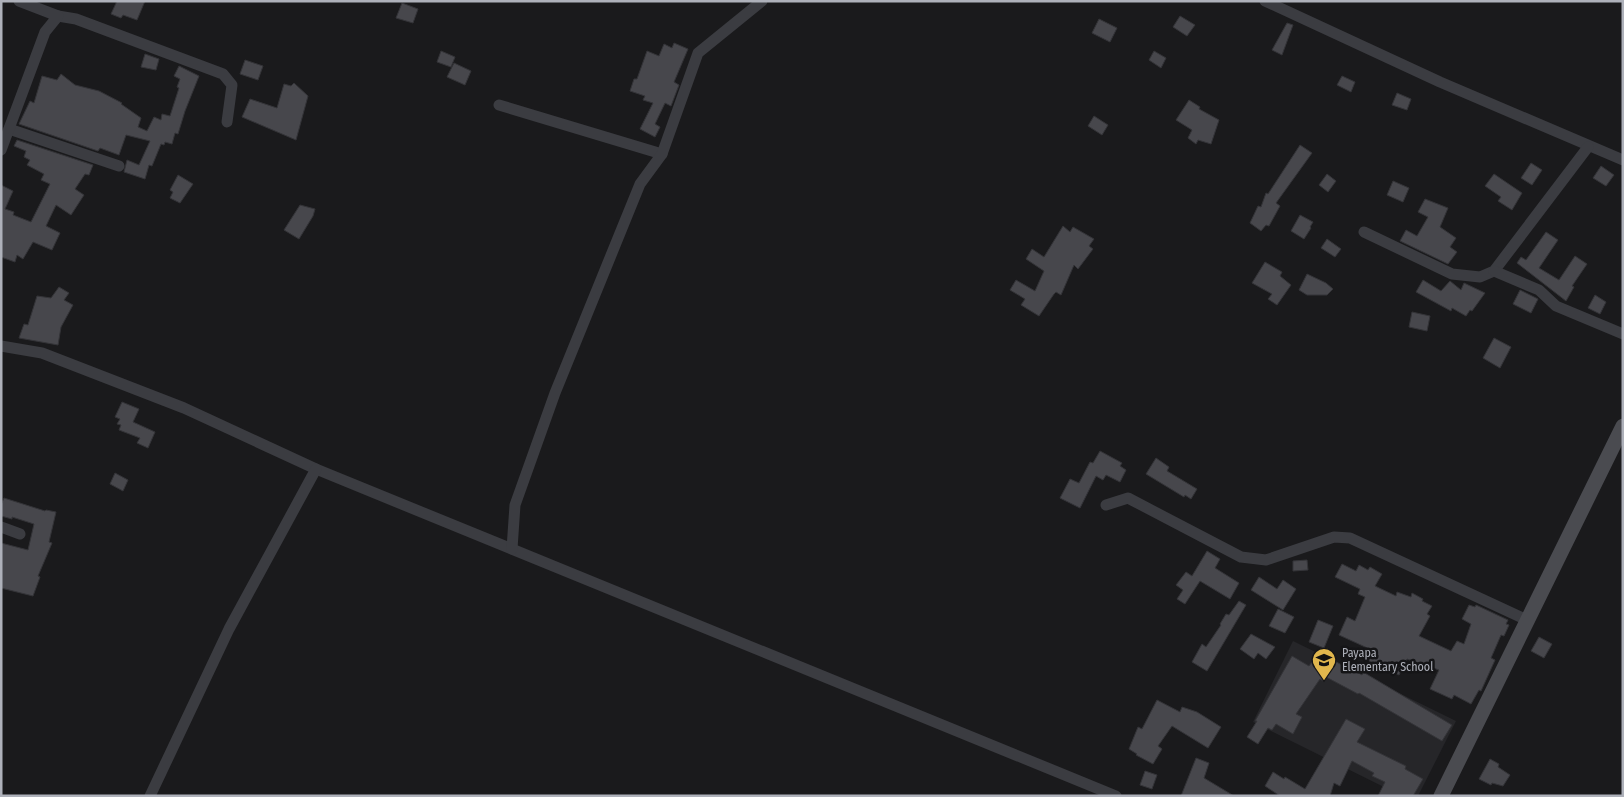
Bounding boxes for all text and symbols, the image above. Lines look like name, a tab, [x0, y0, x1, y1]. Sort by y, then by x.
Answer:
place label: Payapa Elementary School	[1342, 646, 1433, 674]
school or university icon: Payapa Elementary School	[1311, 647, 1337, 681]

